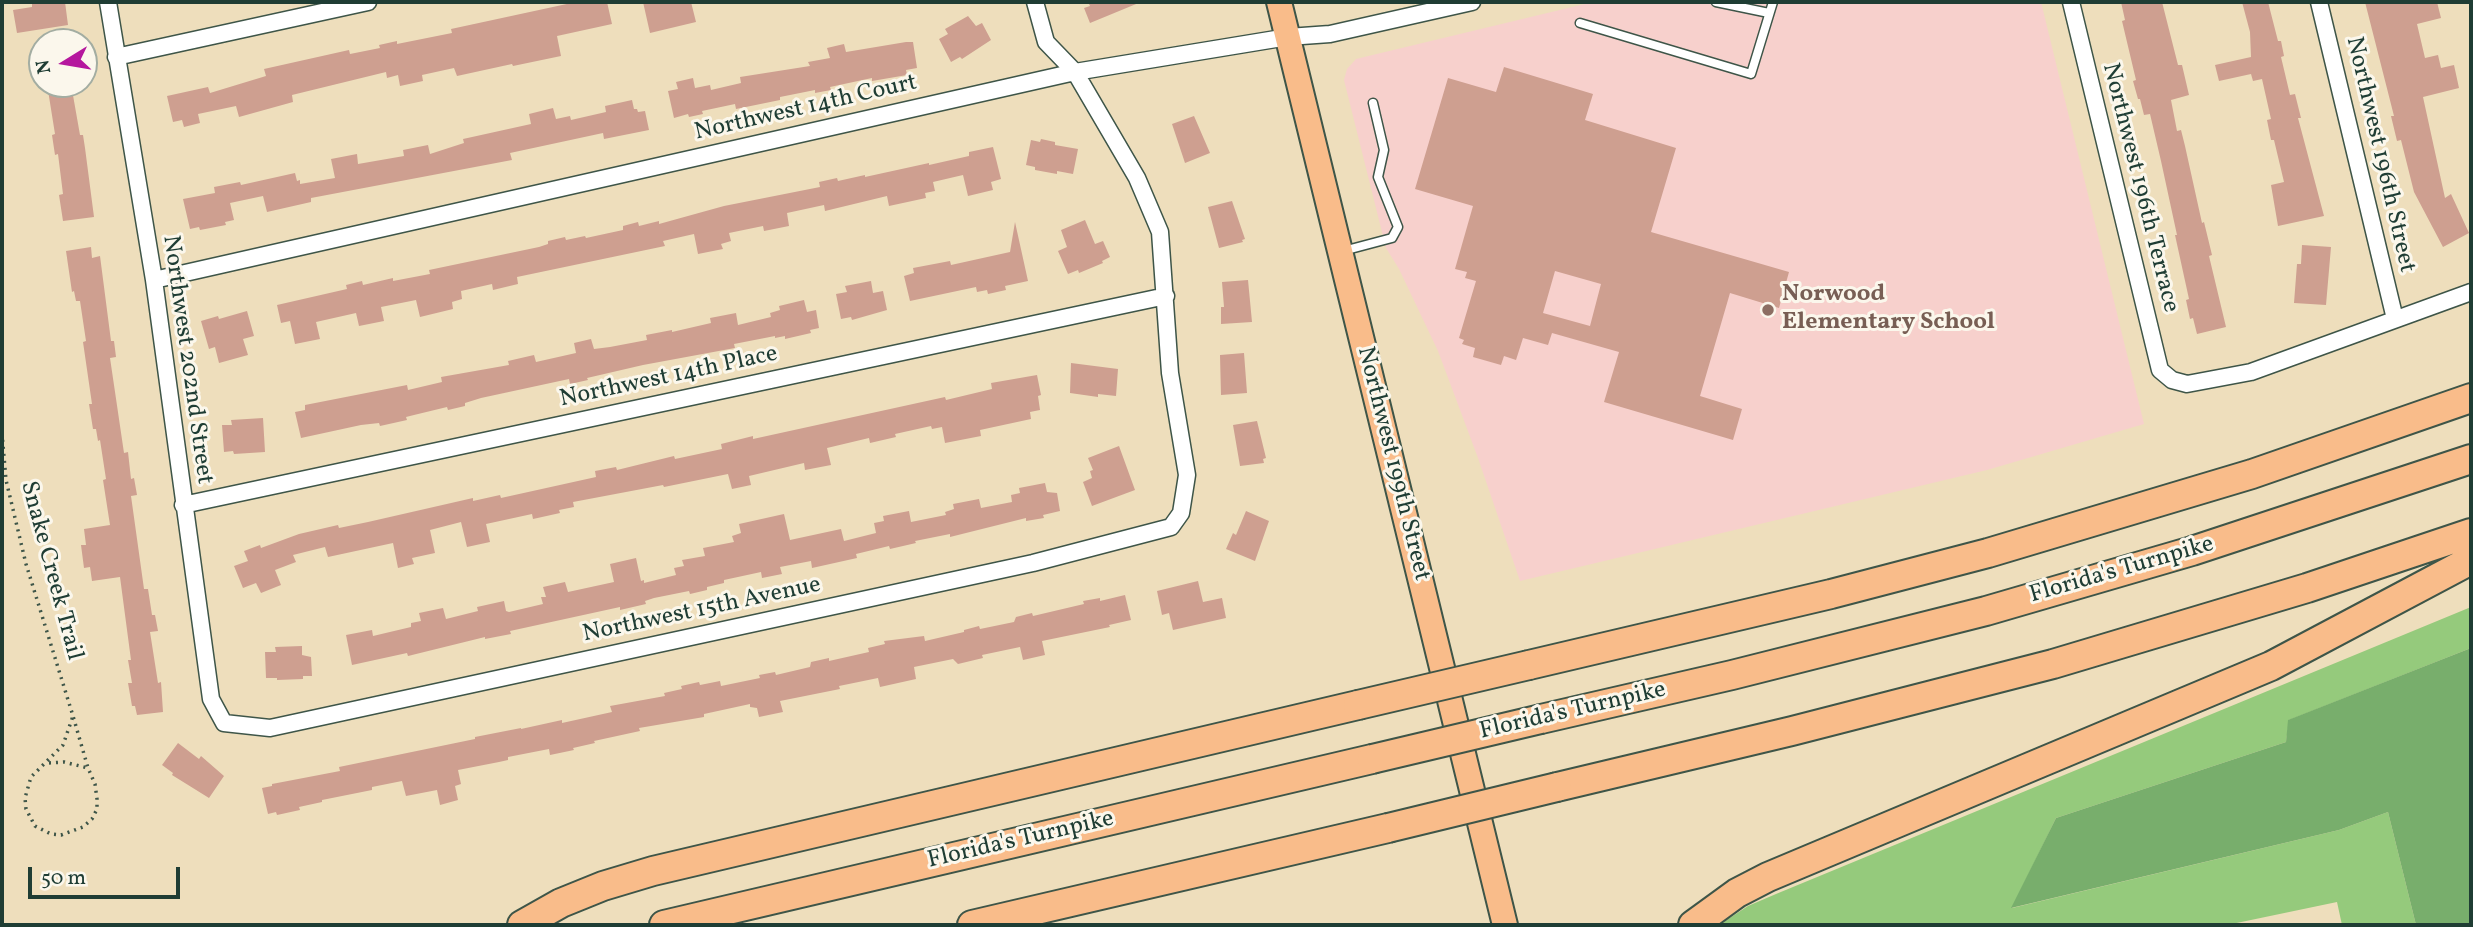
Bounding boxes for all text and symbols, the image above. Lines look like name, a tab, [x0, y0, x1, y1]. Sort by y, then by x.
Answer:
north arrow	[28, 28, 98, 98]
street label: Northwest 196th Street	[2338, 34, 2420, 276]
text: N	[30, 57, 58, 76]
street label: Northwest 196th Terrace	[2094, 60, 2184, 316]
street label: Northwest 14th Court	[692, 69, 920, 149]
street label: Northwest 202nd Street	[154, 234, 218, 486]
place label: Norwood Elementary School	[1782, 282, 1995, 338]
marker: Norwood Elementary School	[1760, 302, 1776, 318]
street label: Northwest 14th Place	[557, 341, 781, 415]
street label: Northwest 199th Street	[1349, 344, 1435, 584]
street label: Snake Creek Trail	[12, 478, 88, 664]
street label: Florida's Turnpike	[2027, 531, 2217, 611]
street label: Northwest 15th Avenue	[580, 572, 824, 650]
street label: Florida's Turnpike	[1477, 677, 1669, 747]
street label: Florida's Turnpike	[925, 806, 1117, 876]
scale bar	[32, 853, 184, 897]
text: 50 m	[41, 864, 86, 893]

